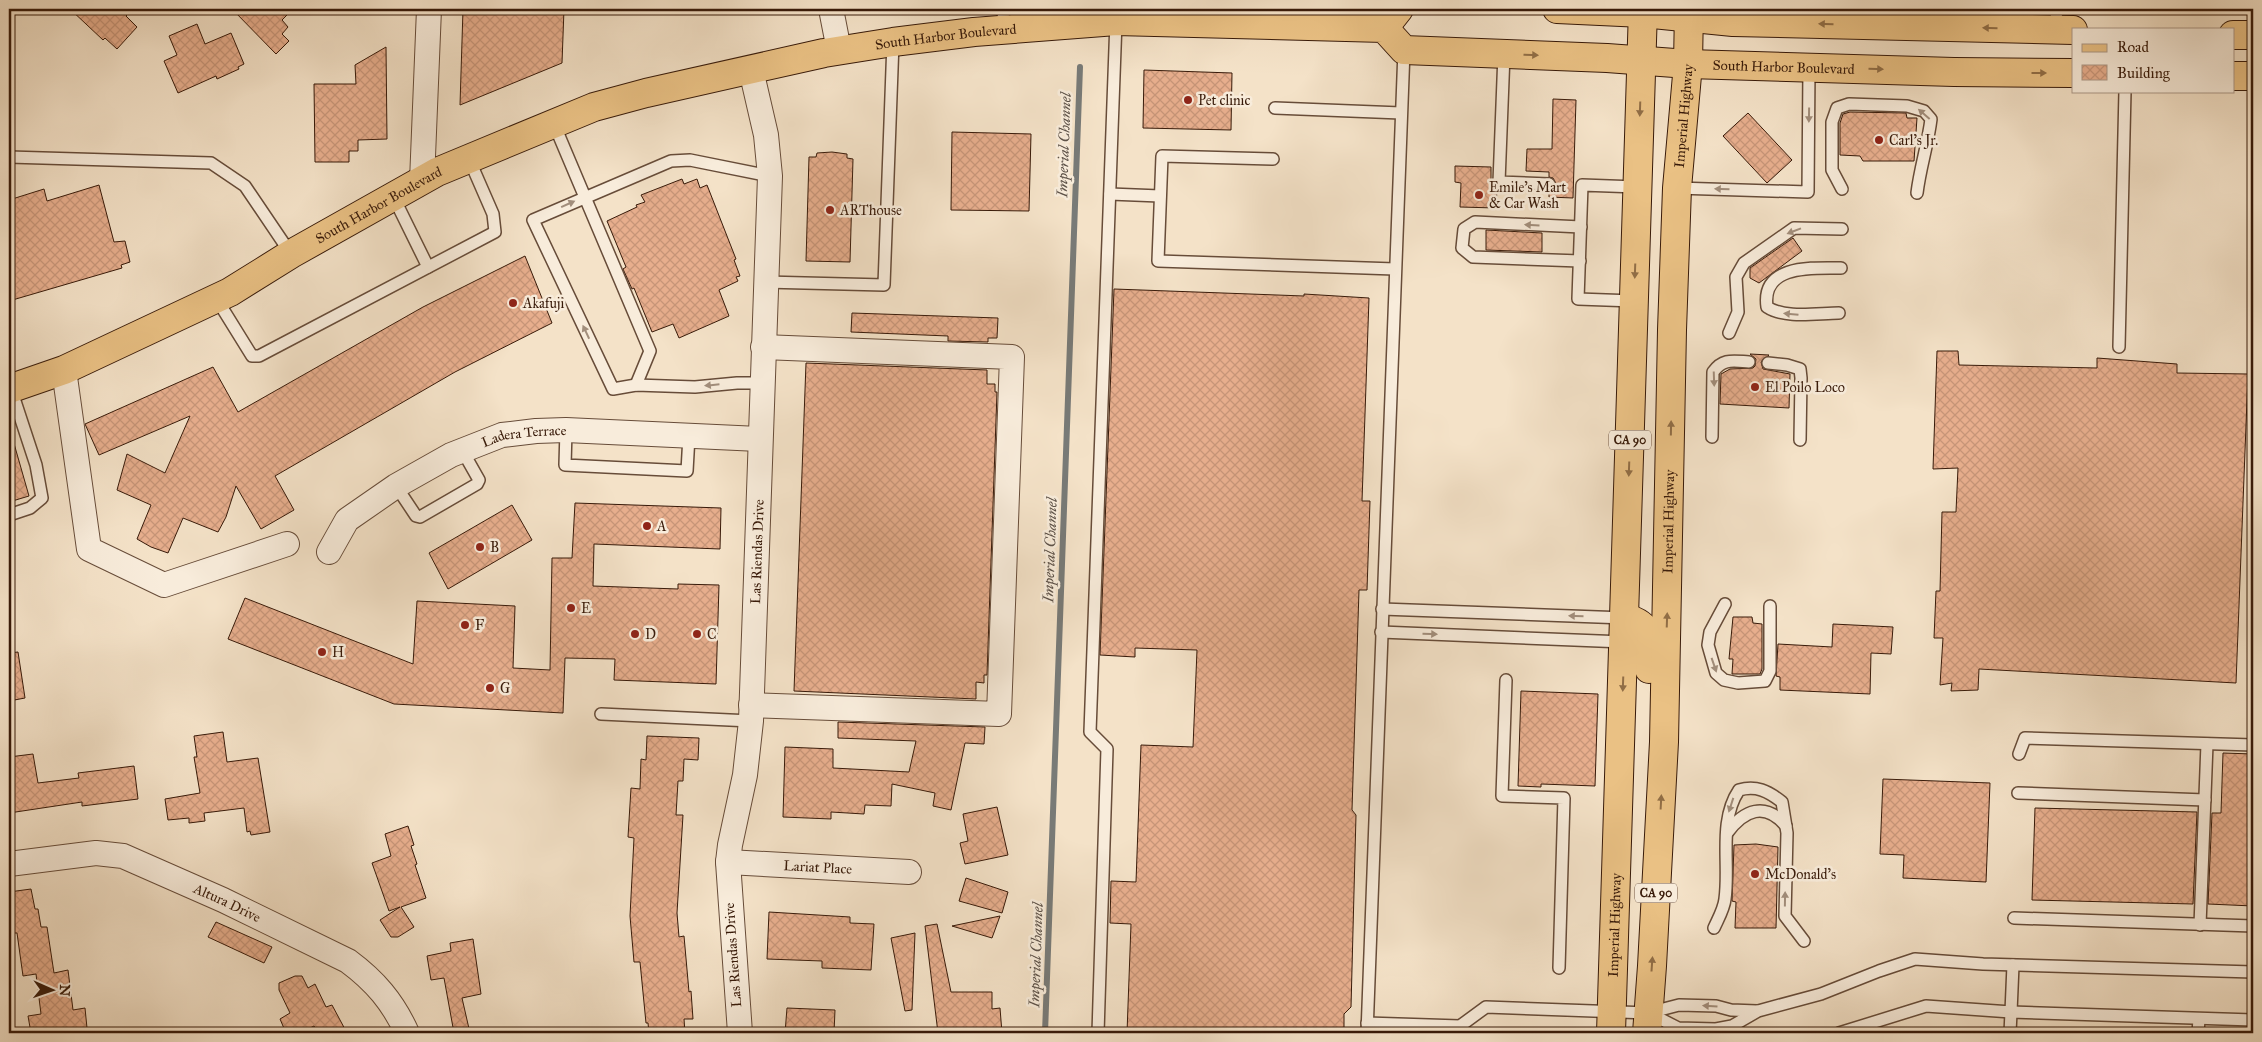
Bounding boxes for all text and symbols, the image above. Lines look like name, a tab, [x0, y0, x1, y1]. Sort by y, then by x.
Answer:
street label: South Harbor Boulevard	[874, 20, 1017, 53]
one-way arrow	[1817, 20, 1833, 28]
one-way arrow	[1981, 24, 1997, 32]
legend	[2072, 28, 2234, 92]
text: Road	[2117, 38, 2149, 56]
one-way arrow	[1523, 52, 1539, 60]
street label: South Harbor Boulevard	[1712, 56, 1855, 78]
street label: Imperial Highway	[1670, 63, 1696, 169]
text: Building	[2117, 64, 2171, 82]
one-way arrow	[1869, 65, 1885, 73]
one-way arrow	[2031, 69, 2047, 77]
water label: Imperial Channel	[1053, 90, 1076, 199]
place label: Pet clinic	[1198, 92, 1250, 109]
marker: Pet clinic	[1182, 94, 1194, 106]
one-way arrow	[1635, 101, 1643, 117]
one-way arrow	[1805, 107, 1813, 123]
one-way arrow	[1918, 108, 1931, 119]
place label: Carl's Jr.	[1889, 132, 1938, 150]
marker: Carl's Jr.	[1873, 134, 1885, 146]
street label: South Harbor Boulevard	[312, 163, 444, 247]
place label: Emile's Mart & Car Wash	[1489, 179, 1566, 212]
one-way arrow	[1714, 185, 1730, 193]
marker: Emile's Mart & Car Wash	[1473, 189, 1485, 201]
one-way arrow	[561, 200, 575, 208]
place label: ARThouse	[839, 202, 902, 219]
marker: ARThouse	[824, 204, 836, 216]
one-way arrow	[1524, 220, 1540, 228]
one-way arrow	[1787, 227, 1801, 235]
one-way arrow	[1630, 264, 1638, 280]
place label: Akafuji	[522, 295, 564, 312]
marker: Akafuji	[507, 297, 519, 309]
one-way arrow	[1782, 309, 1798, 317]
one-way arrow	[582, 325, 590, 339]
one-way arrow	[1710, 372, 1718, 388]
place label: El Poilo Loco	[1765, 379, 1845, 396]
one-way arrow	[704, 381, 720, 389]
marker: El Poilo Loco	[1749, 381, 1761, 393]
one-way arrow	[1667, 420, 1675, 436]
street label: Ladera Terrace	[479, 421, 567, 451]
road number: CA 90	[1609, 430, 1651, 450]
one-way arrow	[1625, 461, 1633, 477]
street label: Imperial Highway	[1659, 469, 1678, 574]
water label: Imperial Channel	[1039, 495, 1062, 604]
street label: Las Riendas Drive	[747, 499, 767, 604]
place label: A	[656, 518, 667, 535]
marker: A	[641, 520, 653, 532]
place label: B	[490, 539, 499, 556]
marker: B	[474, 541, 486, 553]
place label: E	[581, 600, 591, 617]
marker: E	[565, 602, 577, 614]
one-way arrow	[1568, 612, 1584, 620]
one-way arrow	[1663, 612, 1671, 628]
place label: F	[475, 617, 484, 634]
marker: F	[459, 619, 471, 631]
place label: D	[645, 626, 656, 643]
place label: C	[707, 626, 717, 643]
marker: D	[629, 628, 641, 640]
marker: C	[691, 628, 703, 640]
one-way arrow	[1422, 631, 1438, 639]
place label: H	[332, 644, 344, 661]
marker: H	[316, 646, 328, 658]
one-way arrow	[1711, 658, 1718, 673]
one-way arrow	[1619, 676, 1627, 692]
place label: G	[500, 680, 510, 697]
marker: G	[484, 682, 496, 694]
one-way arrow	[1658, 794, 1666, 810]
one-way arrow	[1727, 798, 1735, 813]
street label: Lariat Place	[783, 857, 853, 877]
place label: McDonald's	[1765, 866, 1836, 883]
marker: McDonald's	[1749, 868, 1761, 880]
street label: Imperial Highway	[1604, 872, 1625, 977]
street label: Altura Drive	[190, 879, 264, 926]
road number: CA 90	[1635, 884, 1677, 902]
one-way arrow	[1781, 891, 1789, 907]
water label: Imperial Channel	[1025, 900, 1048, 1009]
street label: Las Riendas Drive	[721, 902, 745, 1008]
one-way arrow	[1649, 956, 1657, 972]
north arrow	[28, 964, 78, 1014]
text: N	[56, 984, 73, 997]
one-way arrow	[1701, 1002, 1717, 1010]

